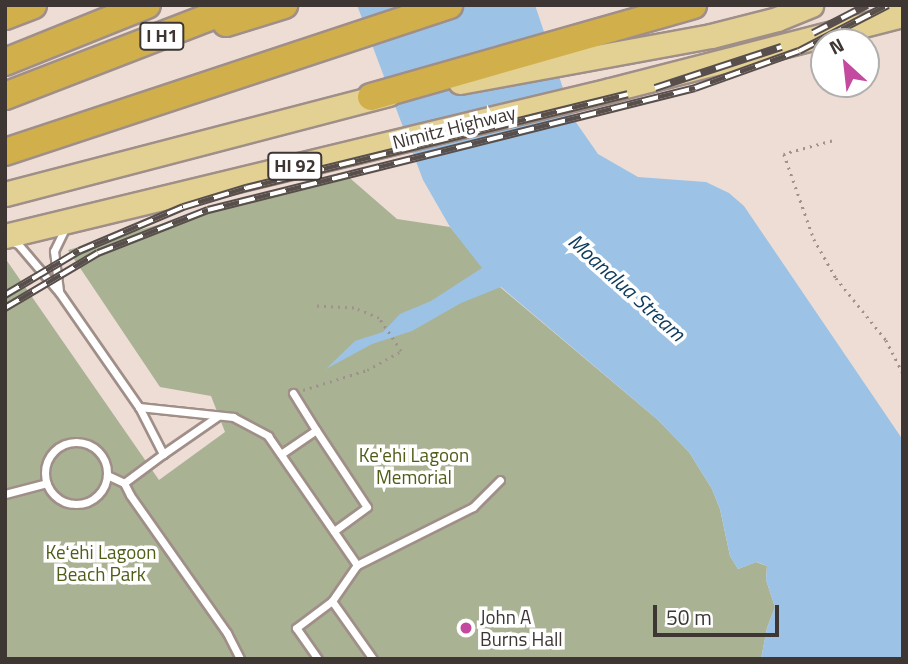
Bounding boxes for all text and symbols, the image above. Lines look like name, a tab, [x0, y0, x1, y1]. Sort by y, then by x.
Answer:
road number: I H1	[139, 22, 185, 51]
north arrow	[810, 28, 880, 98]
text: N	[824, 30, 849, 62]
street label: Nimitz Highway	[390, 101, 518, 153]
road number: HI 92	[267, 152, 323, 181]
water label: Moanalua Stream	[564, 228, 690, 346]
park label: Ke'ehi Lagoon Memorial	[359, 444, 469, 488]
park label: Keʻehi Lagoon Beach Park	[45, 541, 157, 585]
scale bar	[656, 590, 782, 634]
text: 50 m	[666, 601, 712, 633]
place label: John A Burns Hall	[480, 606, 563, 650]
marker: John A Burns Hall	[458, 620, 474, 636]

